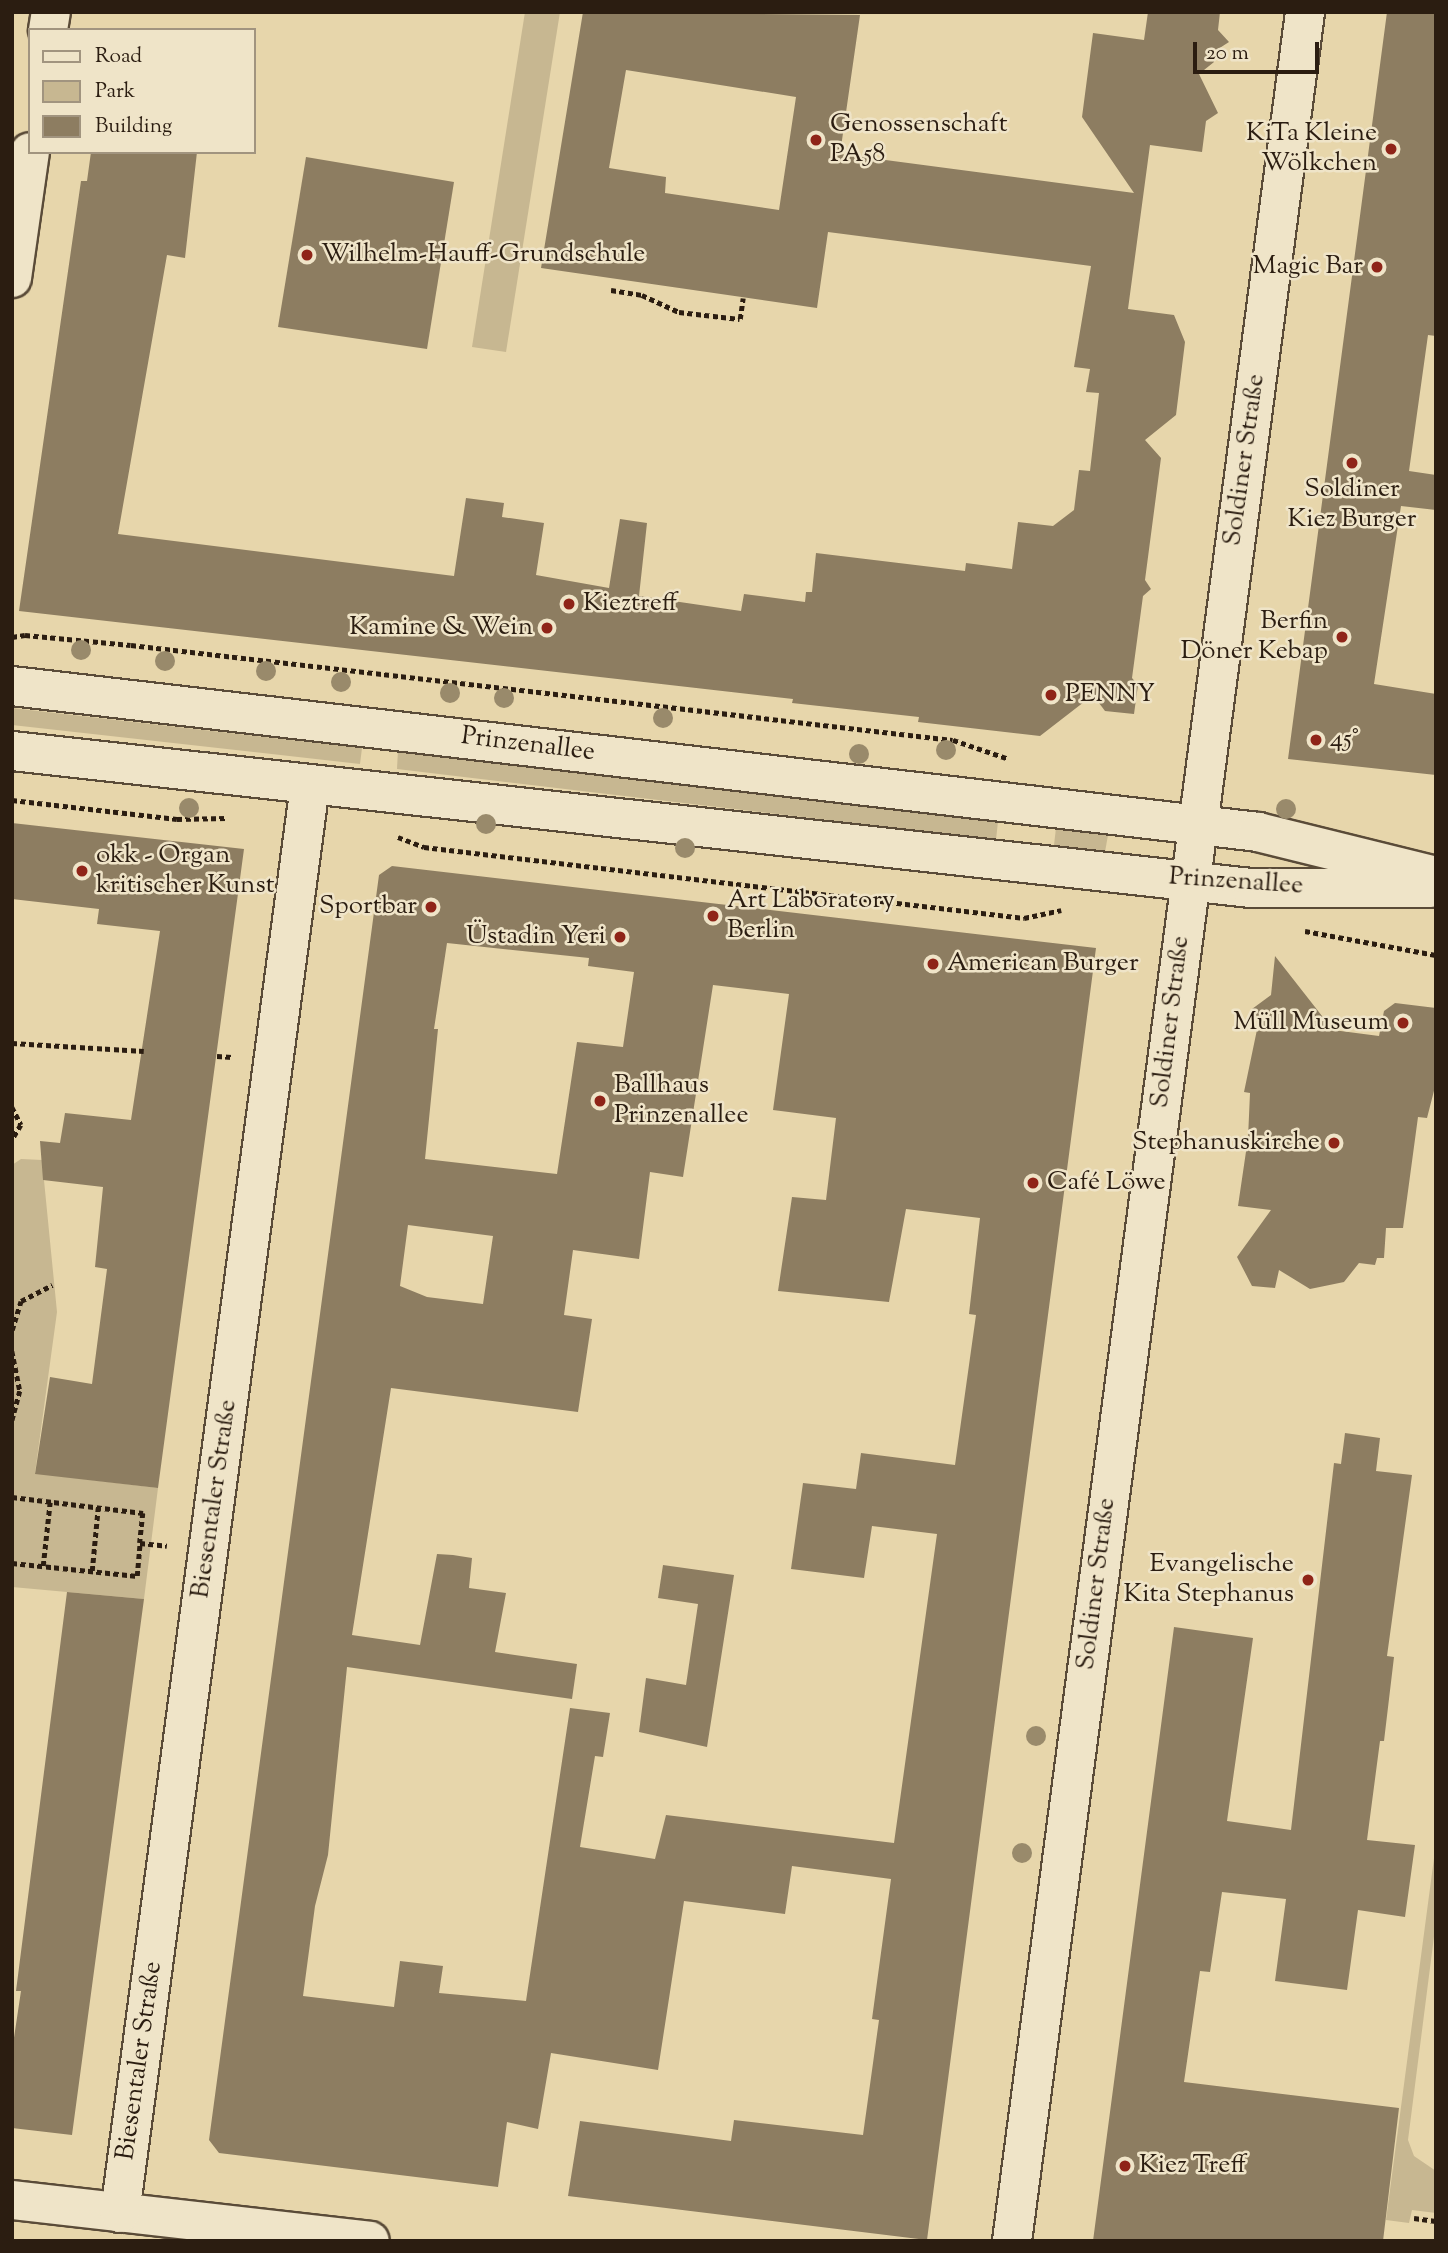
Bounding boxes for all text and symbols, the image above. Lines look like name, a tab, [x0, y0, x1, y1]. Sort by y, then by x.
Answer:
legend	[28, 28, 256, 154]
scale bar	[1196, 28, 1322, 72]
text: 20 m	[1206, 39, 1249, 69]
text: Road	[95, 42, 142, 72]
text: Park	[95, 77, 135, 107]
place label: Genossenschaft PA58	[830, 109, 1008, 170]
text: Building	[95, 112, 172, 142]
place label: KiTa Kleine Wölkchen	[1246, 118, 1377, 180]
marker: Genossenschaft PA58	[808, 132, 824, 148]
marker: KiTa Kleine Wölkchen	[1383, 141, 1399, 157]
place label: Wilhelm-Hauff-Grundschule	[321, 239, 645, 271]
marker: Wilhelm-Hauff-Grundschule	[299, 247, 315, 263]
place label: Magic Bar	[1253, 251, 1363, 283]
marker: Magic Bar	[1369, 259, 1385, 275]
street label: Soldiner Straße	[1218, 372, 1272, 548]
marker: Soldiner Kiez Burger	[1344, 455, 1360, 471]
place label: Soldiner Kiez Burger	[1287, 474, 1417, 536]
place label: Kieztreff	[583, 588, 678, 620]
marker: Kieztreff	[561, 596, 577, 612]
place label: Berfin Döner Kebap	[1181, 606, 1328, 668]
place label: Kamine & Wein	[349, 612, 533, 644]
marker: Kamine & Wein	[539, 620, 555, 636]
marker: Berfin Döner Kebap	[1334, 629, 1350, 645]
place label: PENNY	[1065, 679, 1155, 711]
marker: PENNY	[1043, 687, 1059, 703]
street label: Prinzenallee	[459, 721, 597, 769]
place label: 45°	[1330, 724, 1359, 756]
marker: 45°	[1308, 732, 1324, 748]
place label: okk - Organ kritischer Kunst	[96, 840, 275, 902]
street label: Prinzenallee	[1168, 862, 1304, 902]
marker: okk - Organ kritischer Kunst	[74, 863, 90, 879]
place label: Art Laboratory Berlin	[727, 885, 895, 946]
place label: Sportbar	[319, 891, 417, 923]
marker: Sportbar	[423, 899, 439, 915]
marker: Art Laboratory Berlin	[705, 908, 721, 924]
place label: Üstadin Yeri	[466, 921, 606, 953]
marker: Üstadin Yeri	[612, 929, 628, 945]
street label: Soldiner Straße	[1145, 934, 1197, 1110]
place label: American Burger	[947, 948, 1139, 980]
marker: American Burger	[925, 956, 941, 972]
place label: Müll Museum	[1233, 1007, 1389, 1039]
marker: Müll Museum	[1395, 1015, 1411, 1031]
place label: Ballhaus Prinzenallee	[614, 1070, 749, 1132]
marker: Ballhaus Prinzenallee	[592, 1093, 608, 1109]
place label: Stephanuskirche	[1132, 1127, 1320, 1159]
marker: Stephanuskirche	[1326, 1135, 1342, 1151]
place label: Café Löwe	[1047, 1167, 1166, 1199]
marker: Café Löwe	[1025, 1175, 1041, 1191]
street label: Biesentaler Straße	[186, 1398, 244, 1600]
street label: Soldiner Straße	[1071, 1496, 1123, 1672]
place label: Evangelische Kita Stephanus	[1123, 1549, 1294, 1610]
marker: Evangelische Kita Stephanus	[1300, 1572, 1316, 1588]
street label: Biesentaler Straße	[111, 1960, 169, 2162]
place label: Kiez Treff	[1139, 2150, 1246, 2182]
marker: Kiez Treff	[1117, 2158, 1133, 2174]

